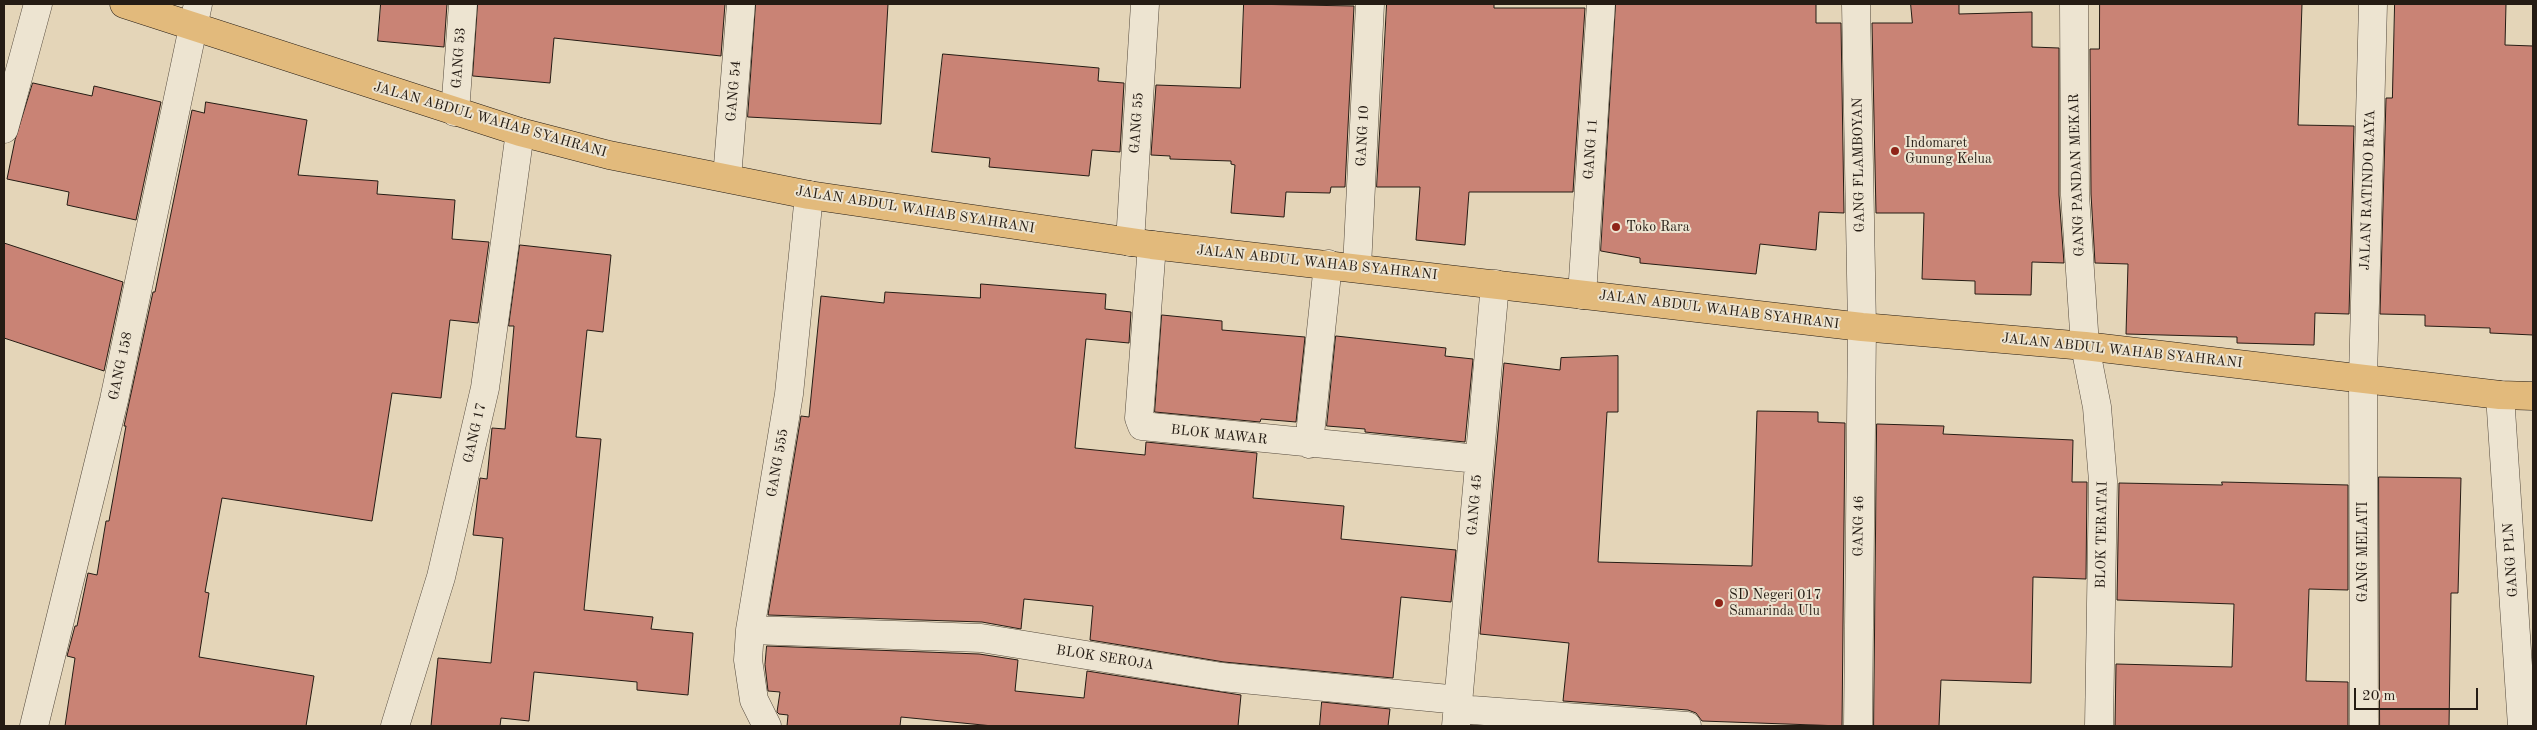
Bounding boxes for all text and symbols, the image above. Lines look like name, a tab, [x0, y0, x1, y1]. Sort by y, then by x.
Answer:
street label: GANG 53	[448, 27, 470, 89]
street label: GANG 54	[723, 60, 745, 122]
street label: JALAN ABDUL WAHAB SYAHRANI	[371, 79, 609, 161]
street label: GANG 55	[1126, 92, 1148, 154]
street label: GANG PANDAN MEKAR	[2066, 93, 2088, 257]
street label: GANG FLAMBOYAN	[1849, 97, 1869, 233]
street label: GANG 10	[1353, 105, 1373, 167]
street label: JALAN RATINDO RAYA	[2357, 109, 2379, 271]
street label: GANG 11	[1580, 118, 1602, 180]
place label: Indomaret Gunung Kelua	[1905, 135, 1992, 168]
marker: Indomaret Gunung Kelua	[1889, 145, 1901, 157]
street label: JALAN ABDUL WAHAB SYAHRANI	[794, 183, 1036, 237]
place label: Toko Rara	[1626, 219, 1690, 235]
marker: Toko Rara	[1610, 221, 1622, 233]
street label: JALAN ABDUL WAHAB SYAHRANI	[1196, 242, 1438, 284]
street label: JALAN ABDUL WAHAB SYAHRANI	[1598, 287, 1840, 333]
street label: GANG 158	[106, 330, 136, 402]
street label: JALAN ABDUL WAHAB SYAHRANI	[2001, 330, 2243, 372]
street label: GANG 17	[460, 401, 490, 465]
street label: BLOK MAWAR	[1170, 422, 1268, 448]
street label: GANG 555	[764, 427, 792, 499]
street label: GANG 45	[1464, 474, 1486, 536]
street label: BLOK TERATAI	[2093, 481, 2111, 589]
street label: GANG 46	[1850, 495, 1868, 557]
street label: GANG MELATI	[2355, 502, 2371, 602]
street label: GANG PLN	[2500, 522, 2522, 598]
place label: SD Negeri 017 Samarinda Ulu	[1729, 587, 1822, 620]
marker: SD Negeri 017 Samarinda Ulu	[1713, 597, 1725, 609]
street label: BLOK SEROJA	[1055, 642, 1155, 674]
scale bar	[2357, 678, 2481, 710]
text: 20 m	[2362, 689, 2396, 704]

